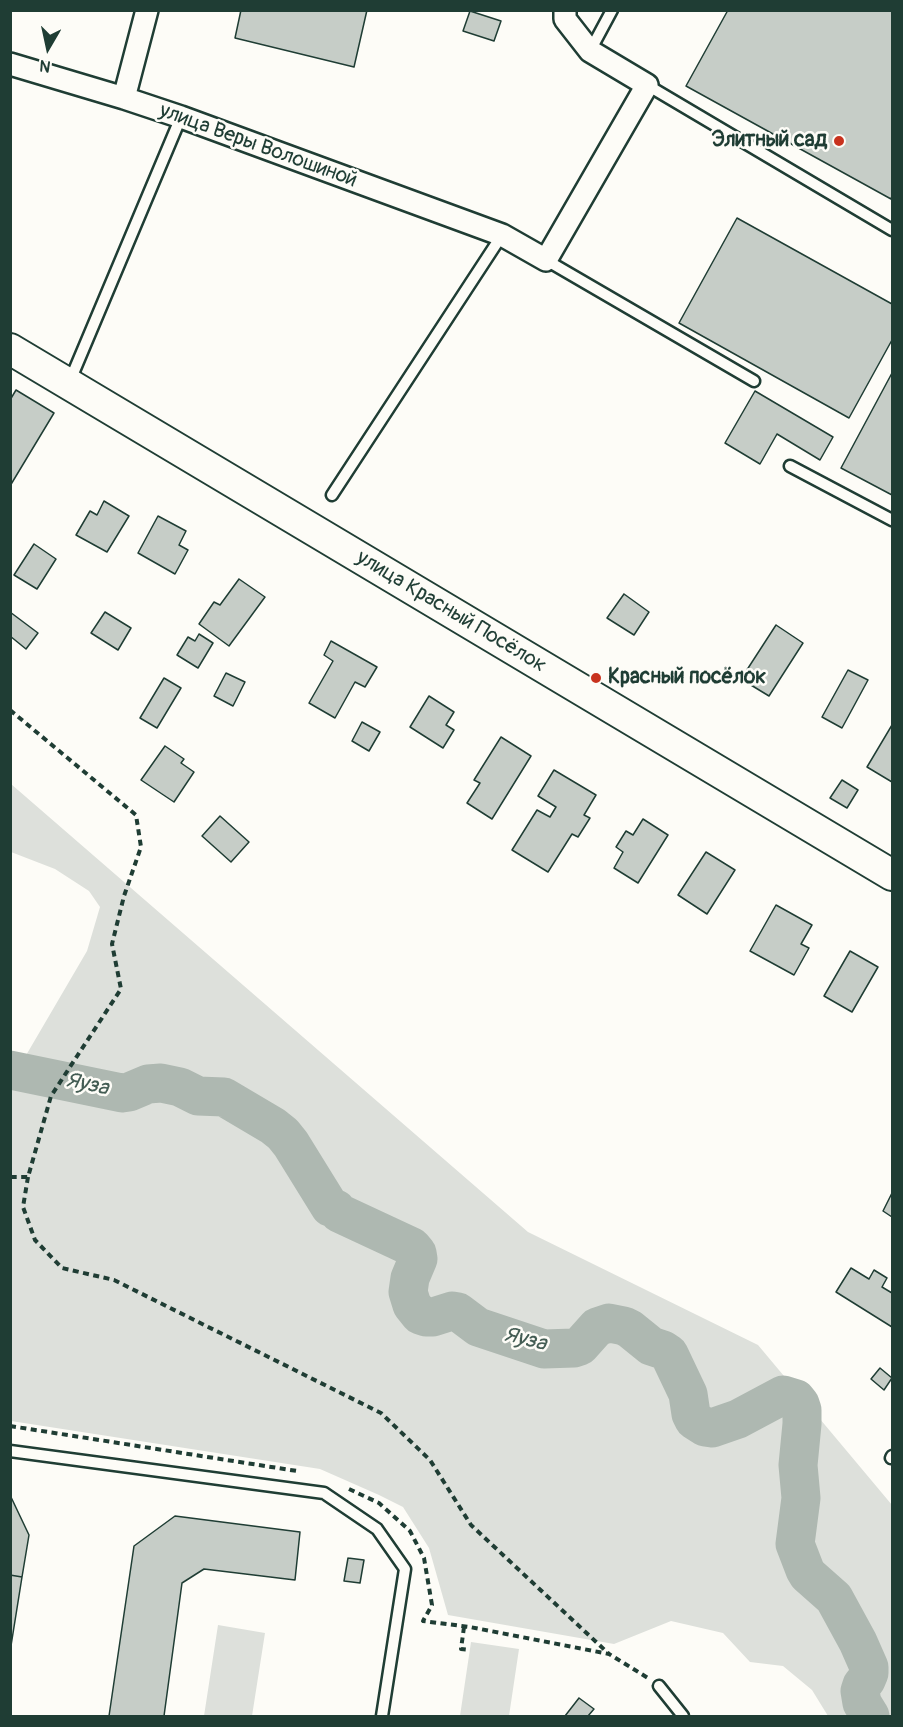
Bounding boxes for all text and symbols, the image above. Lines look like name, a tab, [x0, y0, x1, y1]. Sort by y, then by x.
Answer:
north arrow	[18, 18, 78, 78]
text: N	[38, 55, 52, 77]
street label: улица Веры Волошиной	[156, 98, 360, 194]
place label: Элитный сад	[712, 128, 827, 154]
marker: Элитный сад	[832, 134, 846, 148]
street label: улица Красный Посёлок	[352, 545, 550, 679]
place label: Красный посёлок	[608, 665, 766, 691]
marker: Красный посёлок	[589, 671, 603, 685]
water label: Яуза	[63, 1068, 111, 1102]
water label: Яуза	[501, 1322, 549, 1358]

